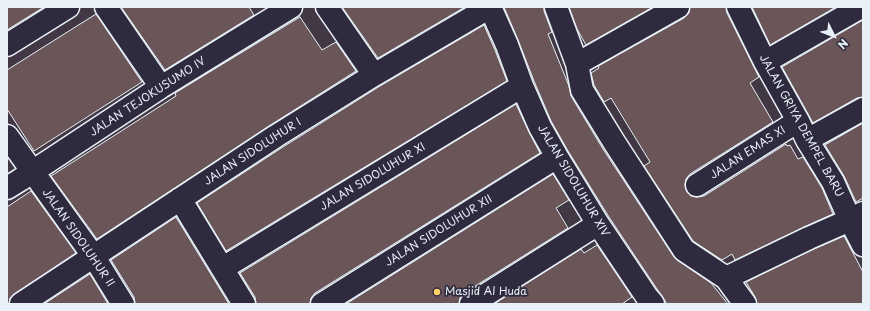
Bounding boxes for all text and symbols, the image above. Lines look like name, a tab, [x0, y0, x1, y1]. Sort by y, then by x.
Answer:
north arrow	[814, 16, 854, 56]
text: N	[834, 35, 853, 53]
street label: JALAN GRIYA DEMPEL BARU	[756, 52, 846, 200]
street label: JALAN TEJOKUSUMO IV	[88, 55, 208, 139]
street label: JALAN SIDOLUHUR I	[202, 116, 304, 188]
street label: JALAN SIDOLUHUR XIV	[534, 123, 612, 239]
street label: JALAN EMAS XI	[708, 124, 788, 182]
street label: JALAN SIDOLUHUR XI	[318, 140, 428, 214]
street label: JALAN SIDOLUHUR II	[39, 186, 117, 290]
street label: JALAN SIDOLUHUR XII	[383, 193, 495, 269]
place label: Masjid Al Huda	[445, 285, 527, 299]
marker: Masjid Al Huda	[432, 287, 442, 297]

